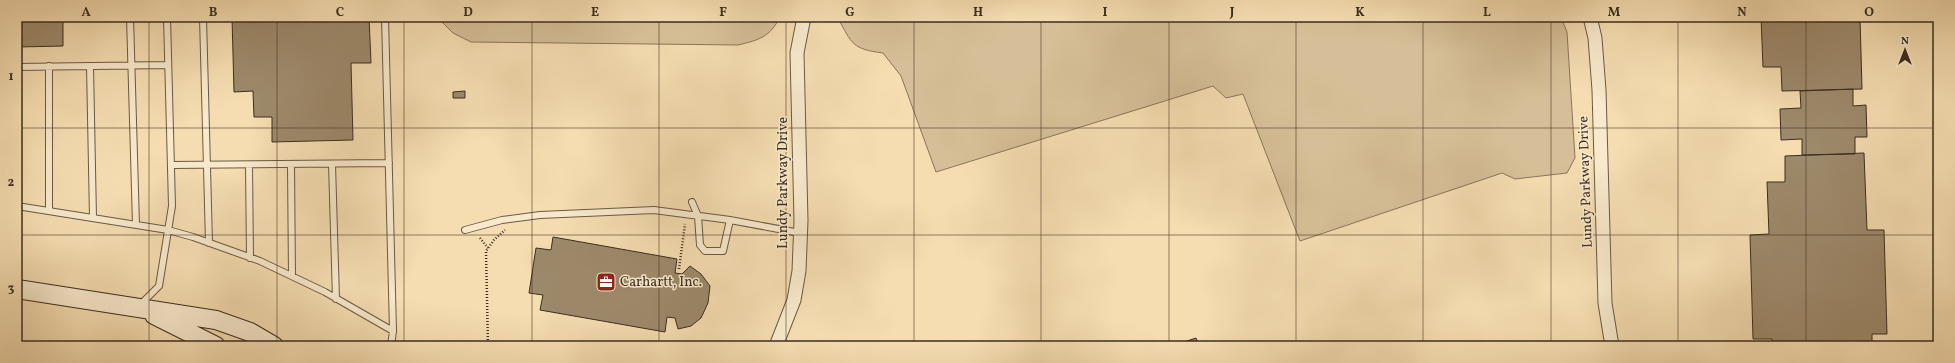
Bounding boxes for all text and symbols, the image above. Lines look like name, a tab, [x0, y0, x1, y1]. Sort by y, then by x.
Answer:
text: A	[81, 4, 91, 22]
text: B	[209, 4, 218, 22]
text: C	[336, 4, 344, 22]
text: D	[463, 4, 473, 22]
text: E	[591, 4, 599, 22]
text: F	[719, 4, 727, 22]
text: G	[845, 4, 855, 22]
text: H	[973, 4, 983, 22]
text: I	[1103, 4, 1108, 22]
text: J	[1229, 4, 1235, 22]
text: K	[1355, 4, 1365, 22]
text: L	[1483, 4, 1491, 22]
text: M	[1608, 4, 1621, 22]
text: N	[1737, 4, 1747, 22]
text: O	[1864, 4, 1874, 22]
north arrow	[1885, 30, 1925, 70]
text: N	[1901, 34, 1909, 49]
text: 1	[8, 68, 14, 86]
street label: Lundy Parkway Drive	[1574, 115, 1598, 248]
street label: Lundy Parkway Drive	[774, 117, 793, 249]
text: 2	[8, 174, 15, 192]
office icon: Carhartt, Inc.	[595, 271, 617, 293]
place label: Carhartt, Inc.	[620, 273, 702, 292]
text: 3	[8, 280, 15, 298]

